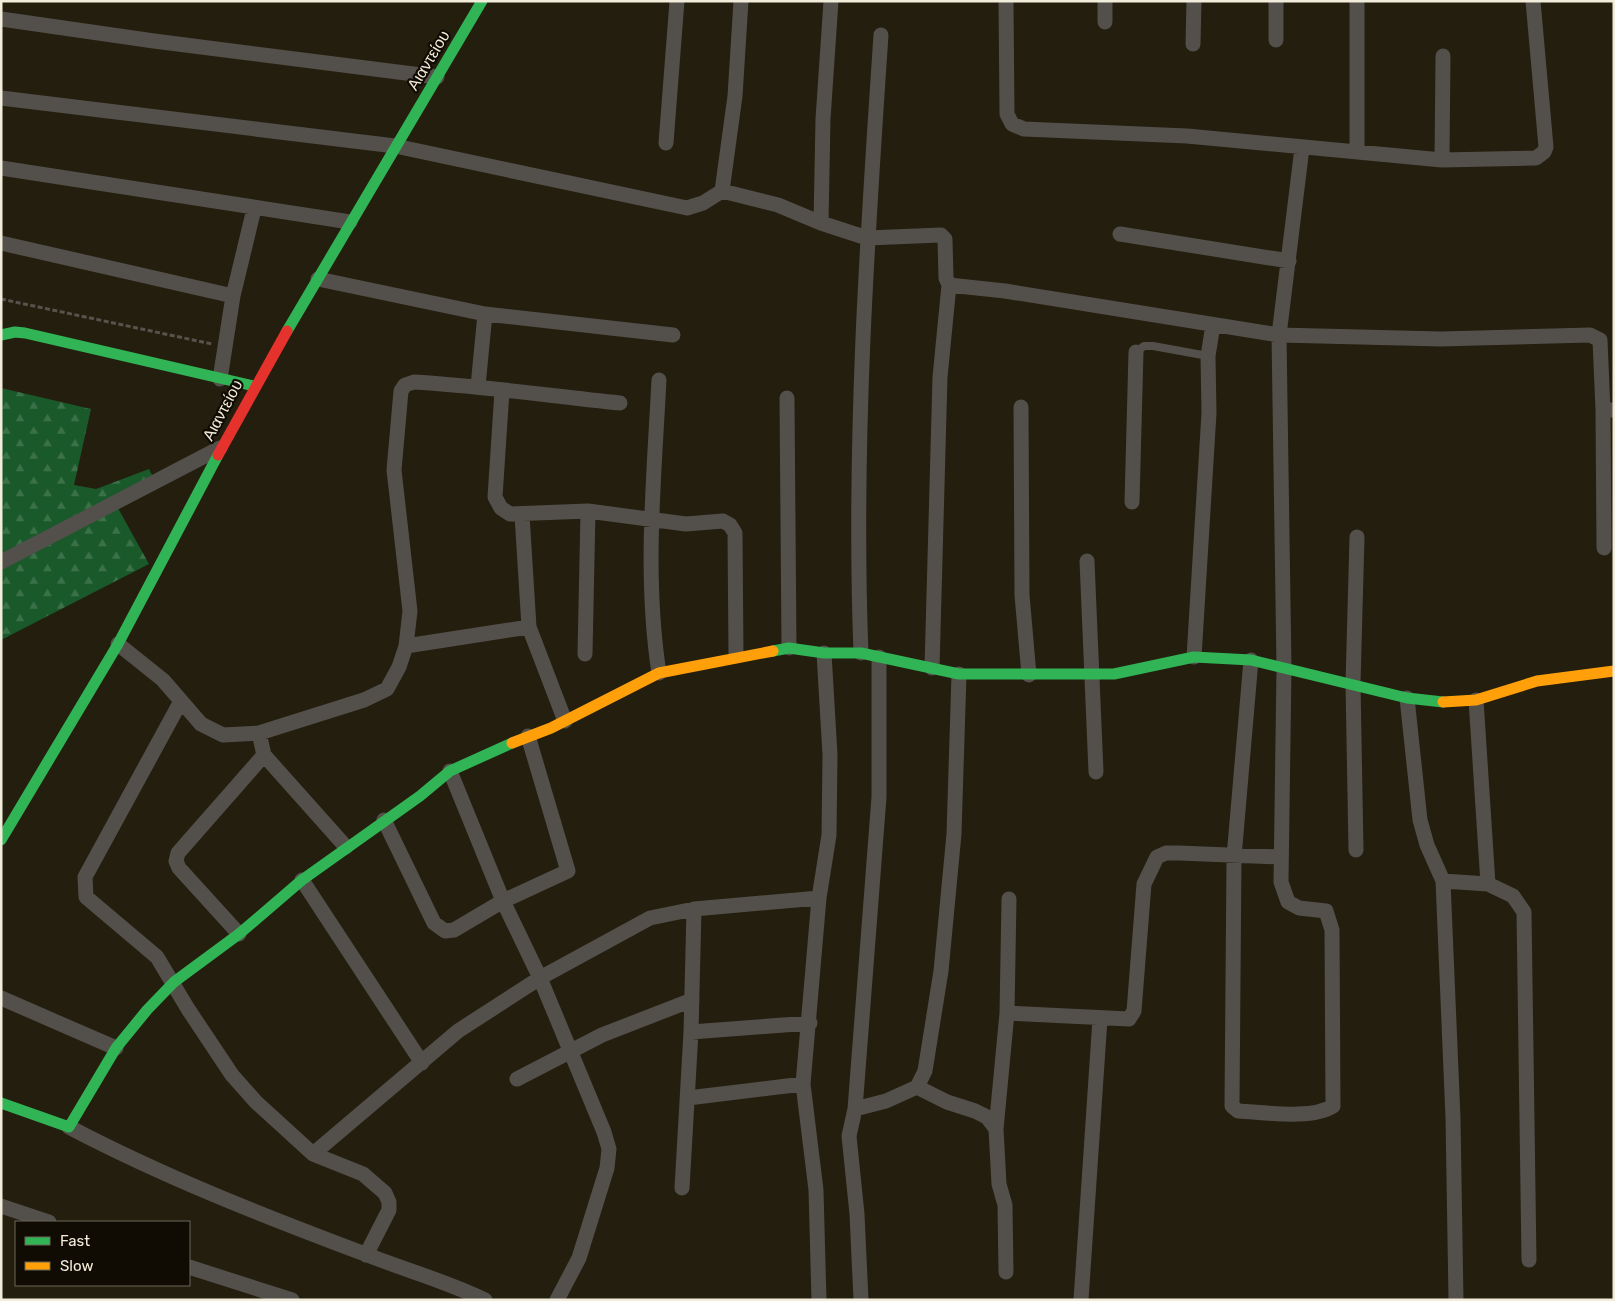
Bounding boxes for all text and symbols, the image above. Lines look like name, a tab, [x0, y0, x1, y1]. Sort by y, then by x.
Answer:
street label: Αιαντείου	[403, 27, 454, 93]
street label: Αιαντείου	[199, 377, 246, 444]
legend	[15, 1221, 190, 1286]
text: Fast	[60, 1232, 90, 1250]
text: Slow	[60, 1257, 93, 1275]

